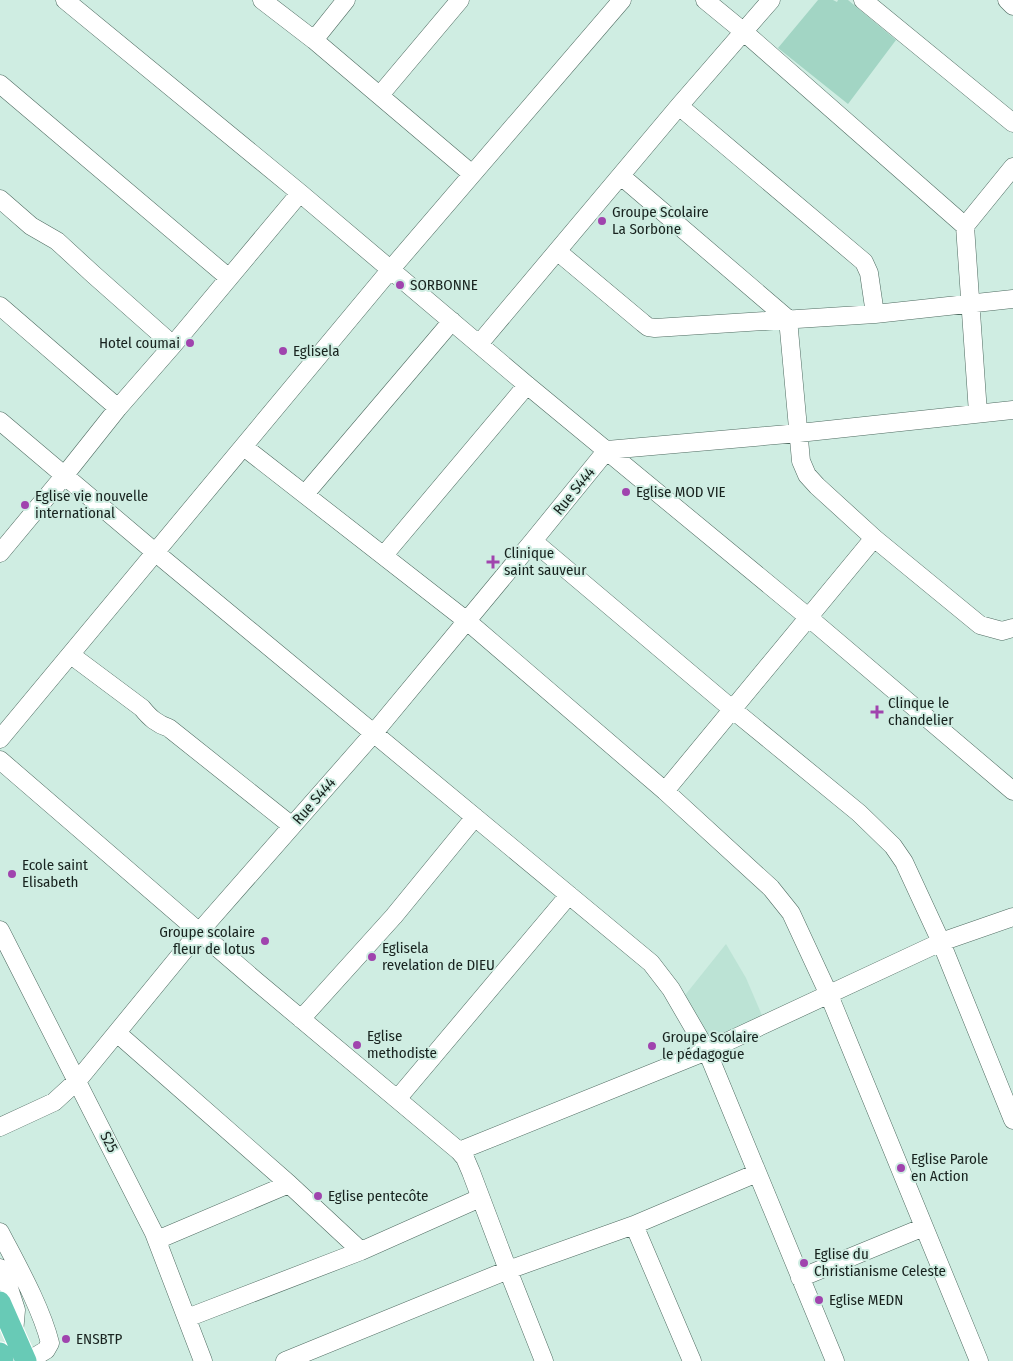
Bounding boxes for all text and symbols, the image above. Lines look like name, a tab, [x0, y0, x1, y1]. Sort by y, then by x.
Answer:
place label: Groupe Scolaire La Sorbone	[612, 203, 709, 238]
marker: Groupe Scolaire La Sorbone	[596, 215, 608, 227]
place label: SORBONNE	[410, 276, 478, 294]
marker: SORBONNE	[394, 279, 406, 291]
place label: Hotel coumai	[99, 334, 180, 352]
marker: Hotel coumai	[184, 337, 196, 349]
place label: Eglisela	[293, 342, 340, 360]
marker: Eglisela	[277, 345, 289, 357]
street label: Rue S444	[549, 464, 599, 518]
place label: Eglise MOD VIE	[636, 483, 726, 501]
marker: Eglise MOD VIE	[620, 486, 632, 498]
place label: Eglise vie nouvelle international	[35, 487, 148, 522]
marker: Eglise vie nouvelle international	[19, 499, 31, 511]
place label: Clinique saint sauveur	[504, 544, 587, 579]
marker: Clinique saint sauveur	[486, 555, 500, 569]
place label: Clinque le chandelier	[888, 694, 954, 729]
marker: Clinque le chandelier	[870, 705, 884, 719]
street label: Rue S444	[289, 774, 339, 828]
place label: Ecole saint Elisabeth	[22, 856, 88, 891]
marker: Ecole saint Elisabeth	[6, 868, 18, 880]
place label: Groupe scolaire fleur de lotus	[159, 923, 255, 958]
marker: Groupe scolaire fleur de lotus	[259, 935, 271, 947]
place label: Eglisela revelation de DIEU	[382, 939, 495, 974]
marker: Eglisela revelation de DIEU	[366, 951, 378, 963]
place label: Eglise methodiste	[367, 1027, 437, 1062]
place label: Groupe Scolaire le pédagogue	[662, 1028, 759, 1063]
marker: Eglise methodiste	[351, 1039, 363, 1051]
marker: Groupe Scolaire le pédagogue	[646, 1040, 658, 1052]
street label: S25	[96, 1129, 122, 1155]
place label: Eglise Parole en Action	[911, 1150, 988, 1185]
marker: Eglise Parole en Action	[895, 1162, 907, 1174]
place label: Eglise pentecôte	[328, 1187, 428, 1205]
marker: Eglise pentecôte	[312, 1190, 324, 1202]
place label: Eglise du Christianisme Celeste	[814, 1245, 946, 1280]
marker: Eglise du Christianisme Celeste	[798, 1257, 810, 1269]
place label: Eglise MEDN	[829, 1291, 903, 1309]
marker: Eglise MEDN	[813, 1294, 825, 1306]
place label: ENSBTP	[76, 1330, 122, 1348]
marker: ENSBTP	[60, 1333, 72, 1345]

